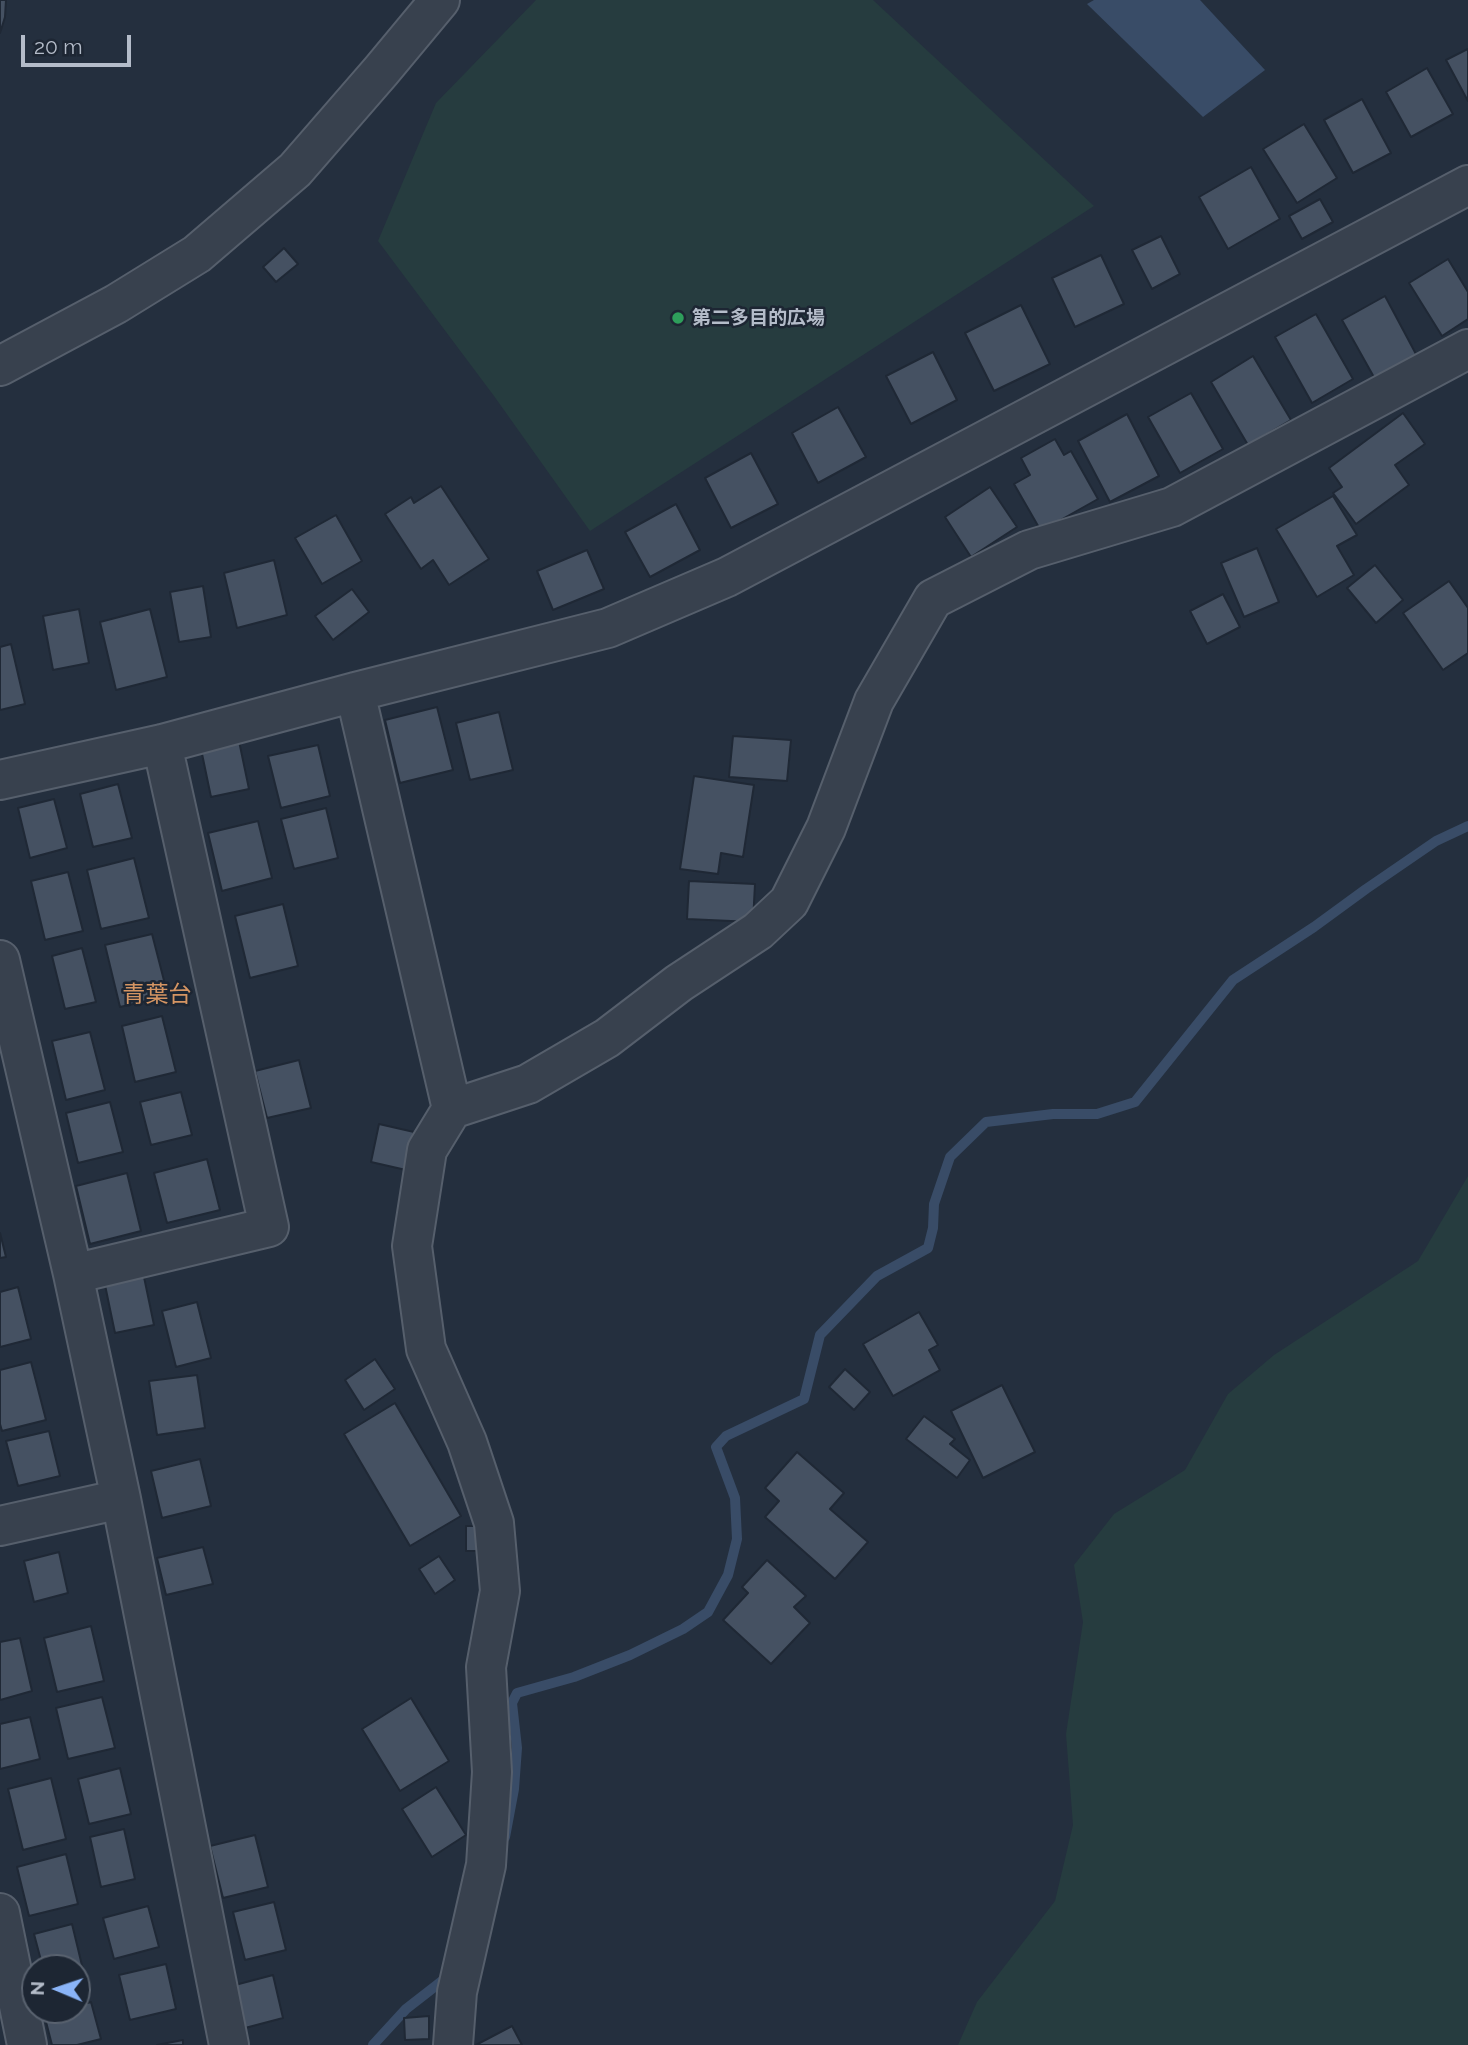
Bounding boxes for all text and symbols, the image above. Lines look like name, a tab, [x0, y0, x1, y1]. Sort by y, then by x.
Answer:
scale bar	[24, 21, 135, 65]
text: 20 m	[34, 34, 82, 59]
place label: 第二多目的広場	[692, 307, 825, 329]
marker: 第二多目的広場	[670, 310, 686, 326]
district label: 青葉台	[123, 981, 191, 1009]
north arrow	[21, 1954, 91, 2024]
text: N	[26, 1981, 48, 1996]

